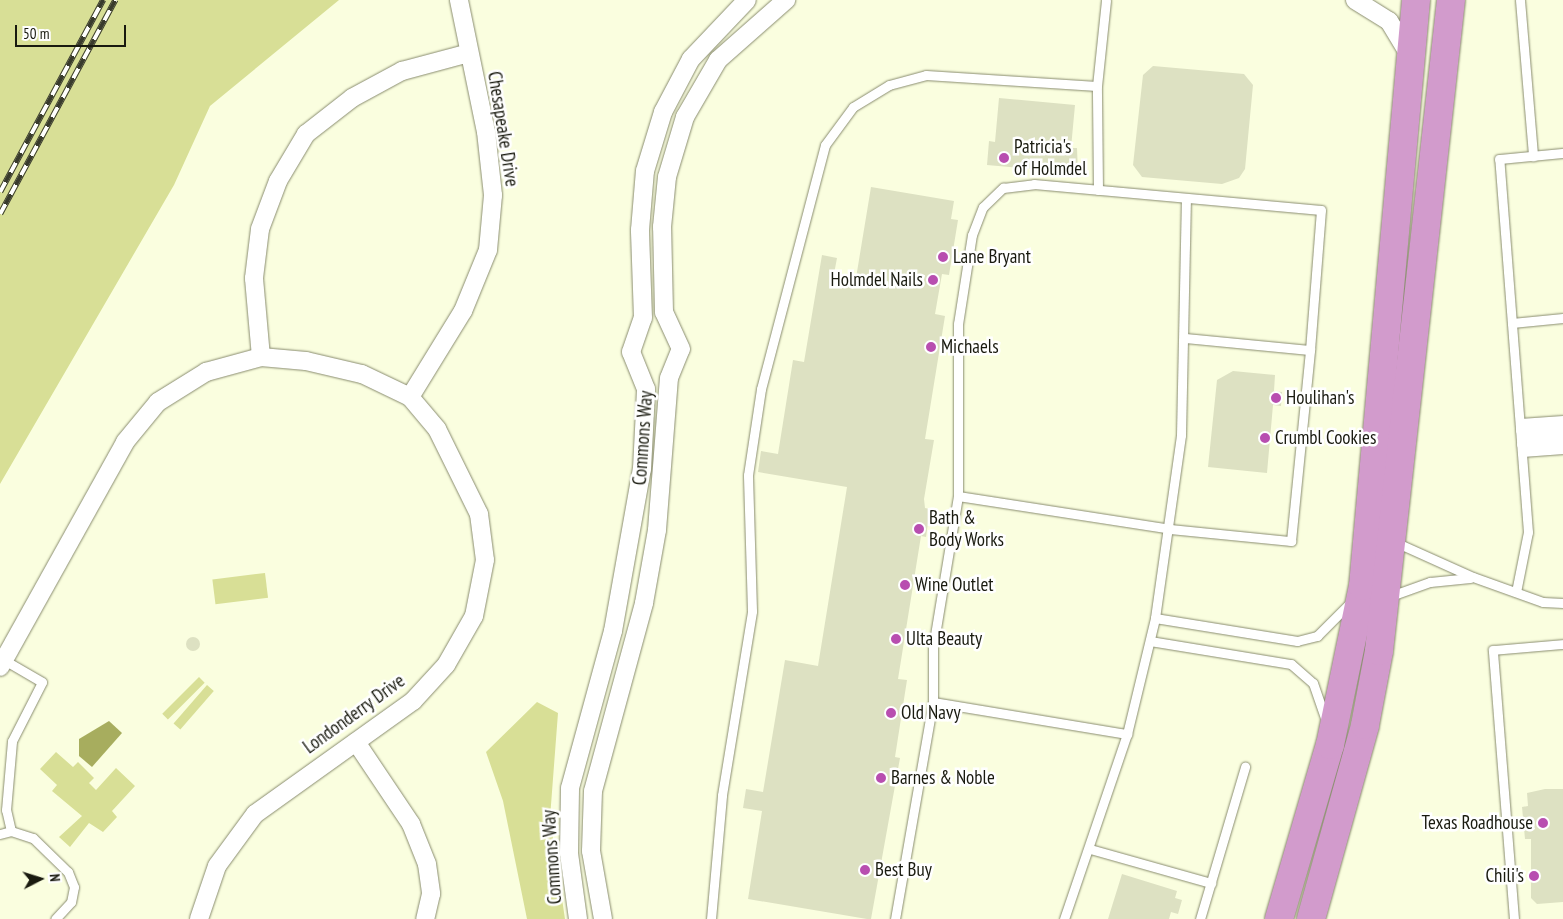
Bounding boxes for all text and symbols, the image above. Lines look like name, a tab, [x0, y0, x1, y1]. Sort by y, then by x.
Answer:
scale bar	[18, 15, 129, 47]
text: 50 m	[23, 24, 49, 43]
street label: Chesapeake Drive	[483, 70, 523, 188]
place label: Patricia's of Holmdel	[1014, 136, 1087, 180]
marker: Patricia's of Holmdel	[998, 152, 1010, 164]
place label: Lane Bryant	[953, 246, 1031, 268]
marker: Lane Bryant	[937, 251, 949, 263]
place label: Holmdel Nails	[830, 269, 923, 291]
marker: Holmdel Nails	[927, 274, 939, 286]
place label: Michaels	[941, 336, 999, 358]
marker: Michaels	[925, 341, 937, 353]
place label: Houlihan's	[1286, 387, 1354, 409]
street label: Commons Way	[628, 390, 658, 486]
marker: Houlihan's	[1270, 392, 1282, 404]
place label: Crumbl Cookies	[1275, 427, 1376, 449]
marker: Crumbl Cookies	[1259, 432, 1271, 444]
place label: Bath & Body Works	[929, 507, 1005, 551]
marker: Bath & Body Works	[913, 523, 925, 535]
place label: Wine Outlet	[915, 574, 994, 596]
marker: Wine Outlet	[899, 579, 911, 591]
place label: Ulta Beauty	[906, 628, 982, 650]
marker: Ulta Beauty	[890, 633, 902, 645]
street label: Londonderry Drive	[299, 669, 409, 759]
place label: Old Navy	[901, 702, 961, 724]
marker: Old Navy	[885, 707, 897, 719]
place label: Barnes & Noble	[891, 767, 995, 789]
marker: Barnes & Noble	[875, 772, 887, 784]
street label: Commons Way	[537, 809, 567, 905]
place label: Texas Roadhouse	[1422, 812, 1533, 834]
marker: Texas Roadhouse	[1537, 817, 1549, 829]
north arrow	[15, 854, 65, 904]
place label: Best Buy	[875, 859, 932, 881]
marker: Best Buy	[859, 864, 871, 876]
place label: Chili's	[1485, 865, 1524, 887]
marker: Chili's	[1528, 870, 1540, 882]
text: N	[46, 873, 64, 882]

